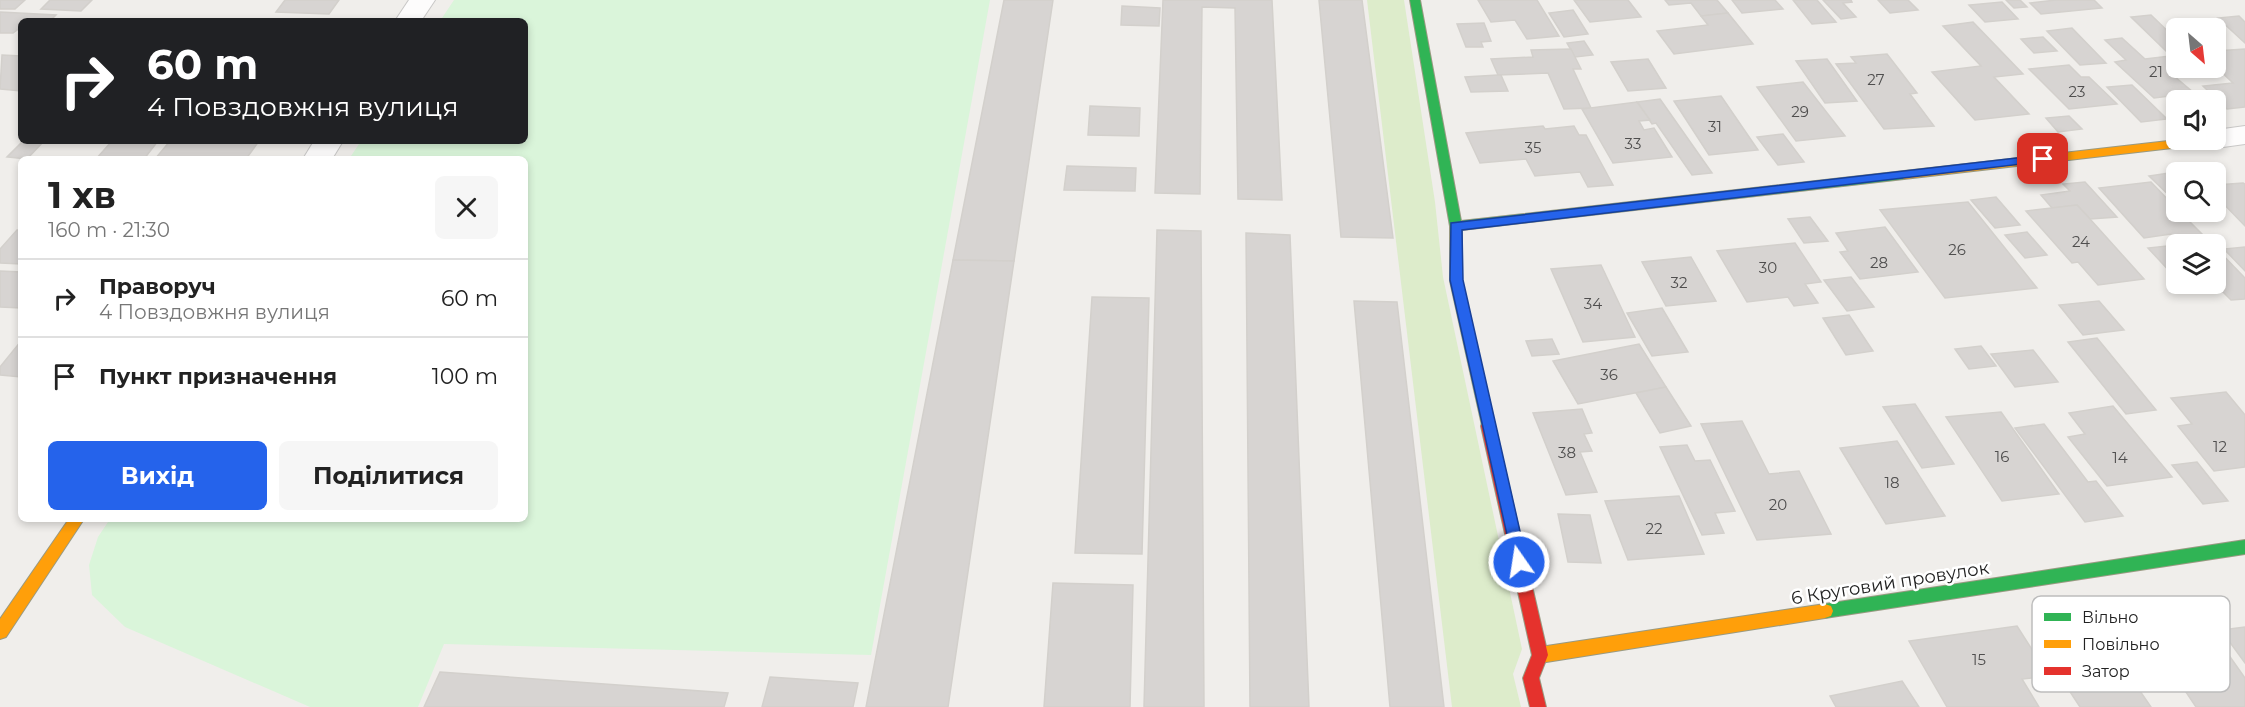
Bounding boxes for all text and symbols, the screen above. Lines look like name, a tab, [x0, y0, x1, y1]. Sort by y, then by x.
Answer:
north arrow	[2166, 18, 2226, 78]
map controls	[2166, 18, 2226, 294]
text: 60 m	[147, 38, 258, 90]
icon: right	[48, 42, 126, 120]
house number: 21	[2149, 62, 2163, 81]
house number: 27	[1867, 70, 1885, 89]
house number: 23	[2069, 82, 2085, 101]
text: 4 Повздовжня вулиця	[147, 90, 459, 123]
button: sound	[2166, 90, 2226, 150]
house number: 29	[1791, 102, 1809, 121]
house number: 31	[1708, 117, 1722, 136]
pin	[2017, 133, 2068, 184]
house number: 33	[1625, 134, 1641, 153]
house number: 35	[1525, 138, 1541, 157]
icon: arrive	[2026, 142, 2059, 175]
button: search	[2166, 162, 2226, 222]
text: 1 хв	[48, 173, 116, 217]
button: close	[435, 176, 498, 239]
text: 160 m · 21:30	[48, 218, 170, 242]
house number: 24	[2072, 232, 2090, 251]
button: layers	[2166, 234, 2226, 294]
house number: 26	[1948, 240, 1966, 259]
house number: 28	[1870, 253, 1888, 272]
house number: 30	[1759, 258, 1777, 277]
text: Праворуч	[99, 273, 216, 300]
house number: 32	[1671, 273, 1687, 292]
icon: right	[48, 282, 81, 315]
text: 60 m	[441, 285, 498, 312]
house number: 34	[1584, 294, 1602, 313]
text: 4 Повздовжня вулиця	[99, 300, 330, 324]
icon: arrive	[48, 360, 81, 393]
text: Пункт призначення	[99, 363, 337, 390]
text: 100 m	[432, 363, 498, 390]
house number: 36	[1600, 365, 1618, 384]
house number: 12	[2213, 437, 2227, 456]
button: Вихід	[48, 441, 267, 510]
button: Поділитися	[279, 441, 498, 510]
house number: 38	[1558, 443, 1576, 462]
house number: 16	[1995, 447, 2009, 466]
house number: 14	[2112, 448, 2128, 467]
house number: 18	[1885, 473, 1900, 492]
house number: 20	[1769, 495, 1787, 514]
house number: 22	[1645, 519, 1663, 538]
position arrow	[1487, 530, 1551, 594]
street label: 6 Круговий провулок	[1789, 556, 1991, 610]
legend	[2032, 596, 2230, 692]
text: Вільно	[2082, 608, 2138, 627]
text: Повільно	[2082, 635, 2160, 654]
house number: 15	[1972, 650, 1986, 669]
text: Затор	[2082, 662, 2130, 681]

